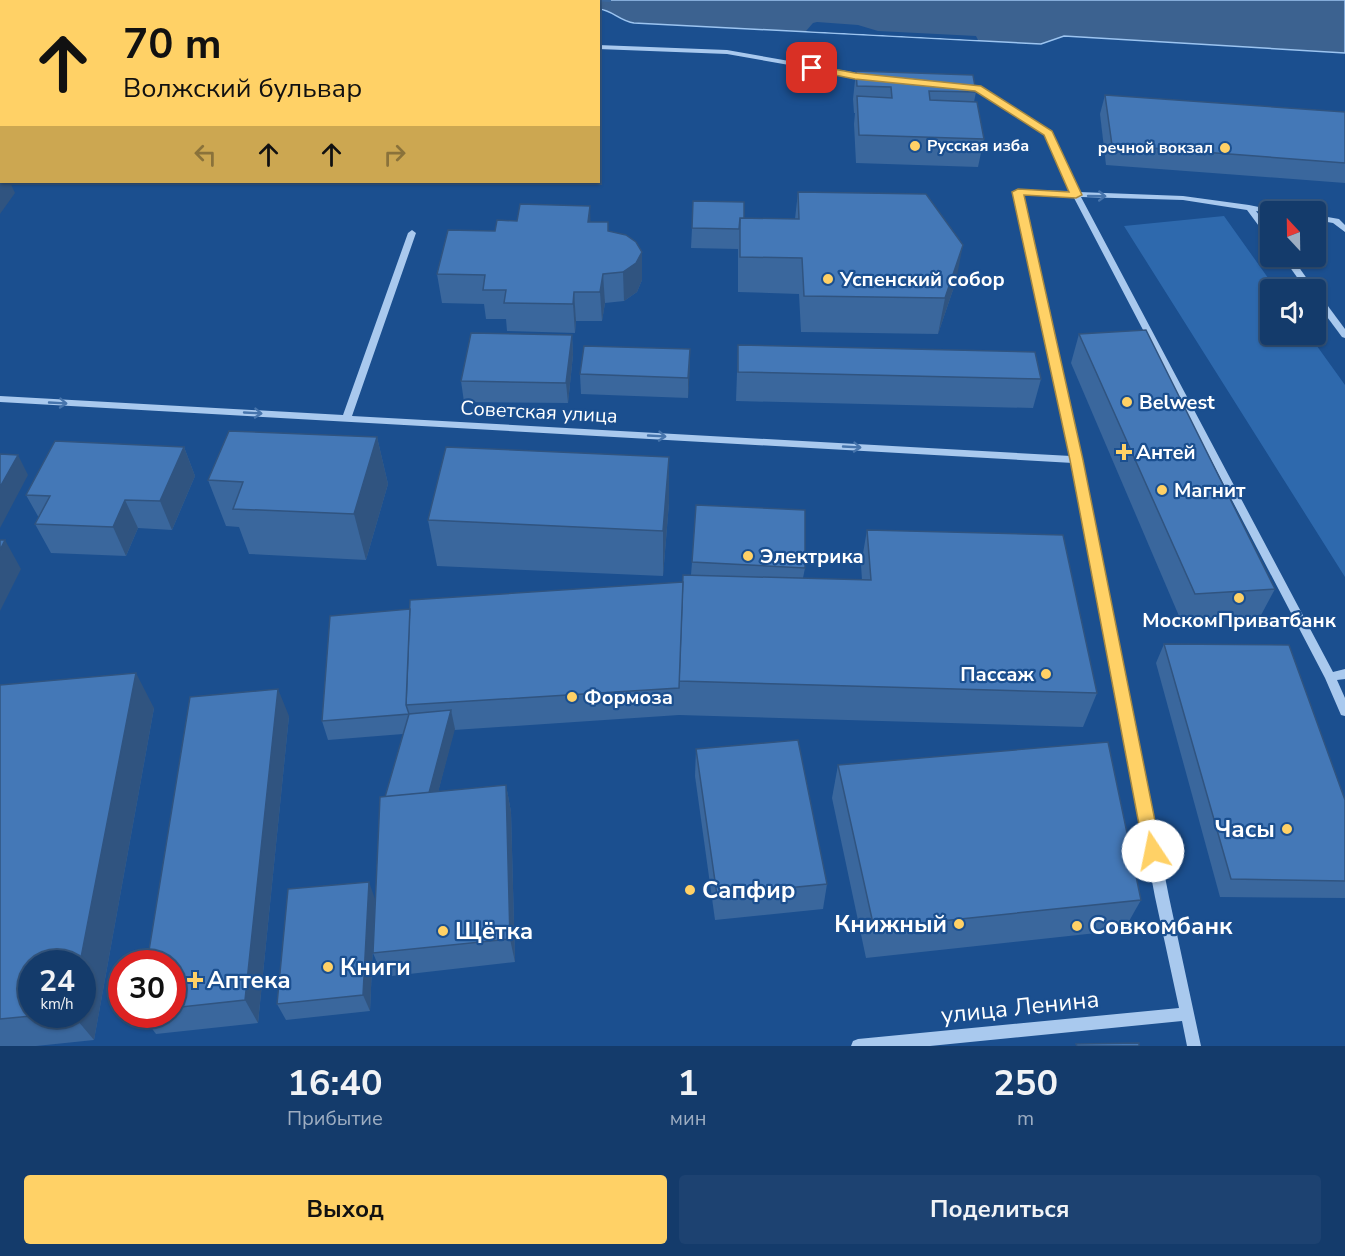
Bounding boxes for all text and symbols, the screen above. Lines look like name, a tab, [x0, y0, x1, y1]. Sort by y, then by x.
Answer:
text: 70 m	[123, 16, 222, 73]
icon: ahead	[24, 24, 102, 102]
pin	[786, 42, 837, 93]
icon: arrive	[795, 51, 828, 84]
text: Волжский бульвар	[123, 70, 362, 107]
place label: Русская изба	[927, 135, 1029, 157]
place label: речной вокзал	[1098, 137, 1213, 159]
icon: left	[189, 138, 222, 171]
icon: ahead	[252, 138, 285, 171]
icon: ahead	[315, 138, 348, 171]
icon: right	[378, 138, 411, 171]
marker: Русская изба	[908, 139, 922, 153]
marker: речной вокзал	[1218, 141, 1232, 155]
one-way arrow	[1087, 190, 1107, 201]
north arrow	[1260, 201, 1326, 267]
map controls	[1260, 201, 1326, 345]
place label: Успенский собор	[839, 266, 1005, 293]
marker: Успенский собор	[821, 272, 835, 286]
button: sound	[1260, 279, 1326, 345]
place label: Belwest	[1139, 389, 1215, 416]
street label: Советская улица	[460, 394, 618, 430]
marker: Belwest	[1120, 395, 1134, 409]
one-way arrow	[48, 397, 68, 408]
one-way arrow	[243, 408, 263, 419]
one-way arrow	[647, 431, 667, 442]
place label: Антей	[1136, 439, 1196, 466]
one-way arrow	[842, 442, 862, 453]
marker: Антей	[1117, 445, 1131, 459]
place label: Магнит	[1174, 477, 1246, 504]
marker: Магнит	[1155, 483, 1169, 497]
place label: Электрика	[760, 543, 864, 570]
marker: Электрика	[741, 549, 755, 563]
marker: МоскомПриватбанк	[1232, 591, 1246, 605]
place label: МоскомПриватбанк	[1142, 607, 1337, 634]
place label: Пассаж	[960, 661, 1034, 688]
marker: Пассаж	[1039, 667, 1053, 681]
place label: Формоза	[584, 684, 673, 711]
marker: Формоза	[565, 690, 579, 704]
place label: Часы	[1215, 813, 1275, 845]
position arrow	[1121, 819, 1185, 883]
marker: Часы	[1280, 822, 1294, 836]
place label: Сапфир	[702, 874, 795, 906]
marker: Сапфир	[683, 883, 697, 897]
place label: Книжный	[834, 908, 947, 940]
place label: Совкомбанк	[1089, 910, 1233, 942]
place label: Щётка	[455, 915, 533, 947]
marker: Книжный	[952, 917, 966, 931]
marker: Совкомбанк	[1070, 919, 1084, 933]
marker: Щётка	[436, 924, 450, 938]
speed limit sign: 30	[108, 950, 186, 1028]
place label: Книги	[340, 951, 411, 983]
marker: Книги	[321, 960, 335, 974]
text: 24	[39, 961, 75, 1002]
place label: Аптека	[207, 964, 291, 996]
marker: Аптека	[188, 973, 202, 987]
street label: улица Ленина	[939, 983, 1101, 1031]
text: km/h	[40, 994, 74, 1014]
text: 16:40	[287, 1059, 383, 1108]
text: 1	[677, 1059, 699, 1108]
text: 250	[993, 1059, 1058, 1108]
text: Прибытие	[287, 1105, 383, 1132]
text: мин	[670, 1105, 706, 1132]
text: m	[1017, 1105, 1034, 1132]
button: Выход	[24, 1175, 667, 1244]
button: Поделиться	[679, 1175, 1321, 1244]

